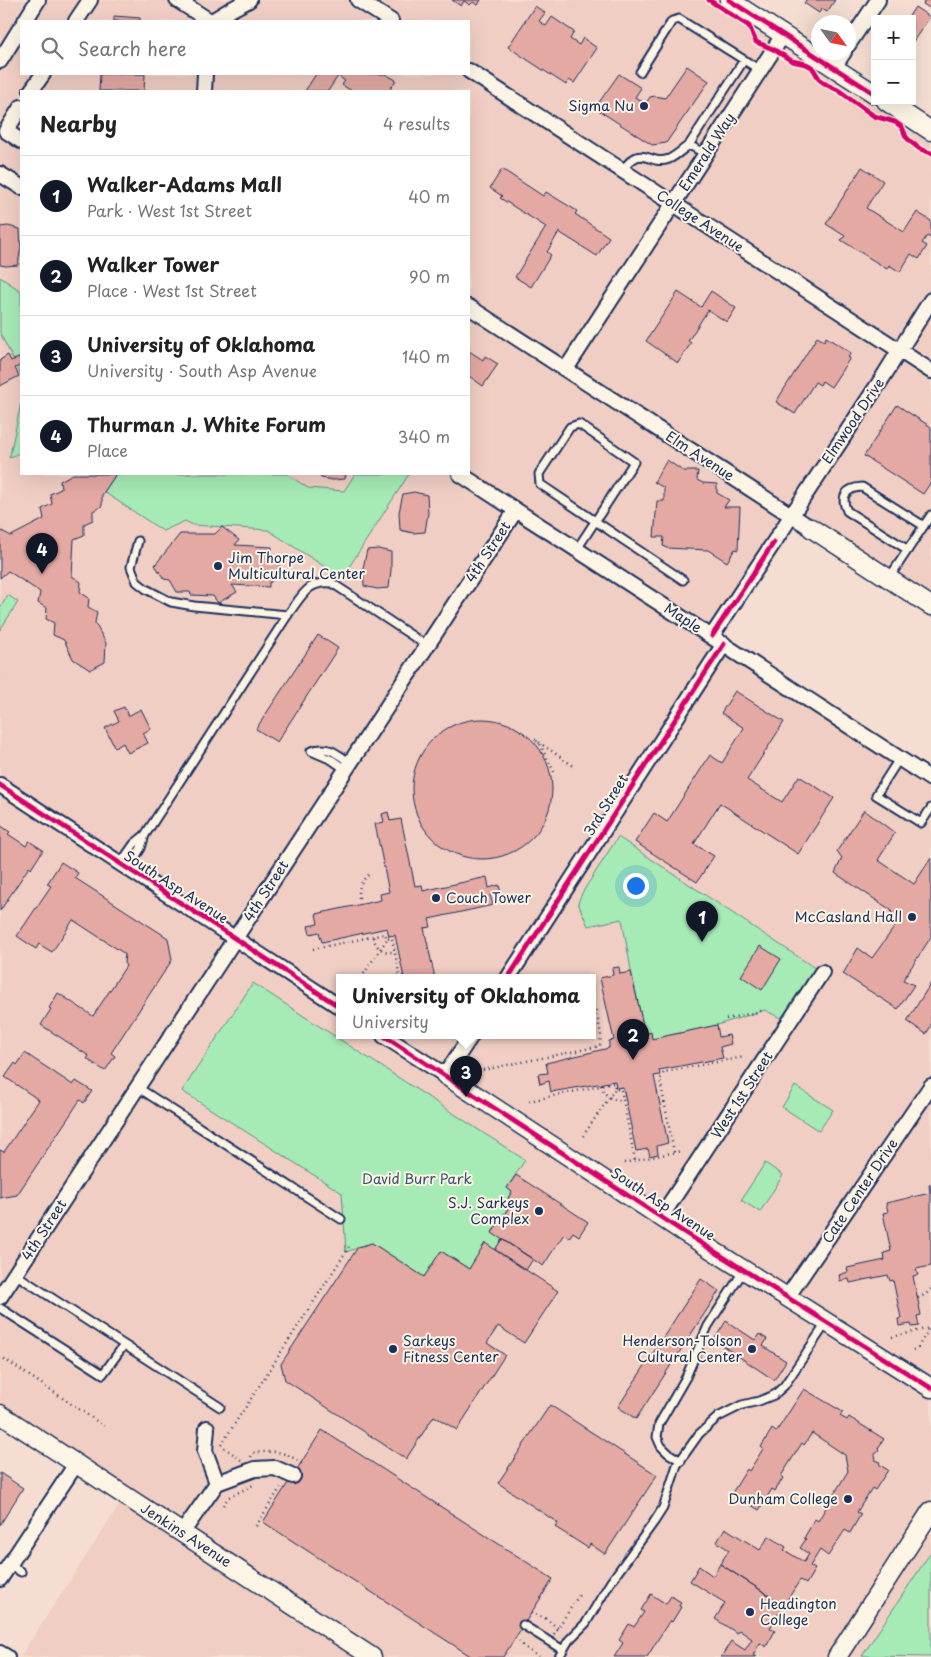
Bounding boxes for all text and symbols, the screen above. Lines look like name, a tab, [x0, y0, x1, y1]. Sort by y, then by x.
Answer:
north arrow	[811, 15, 856, 60]
map controls	[871, 15, 916, 105]
button: +	[871, 15, 916, 60]
search box	[20, 20, 470, 75]
icon: search	[38, 34, 66, 62]
text: Search here	[78, 34, 187, 62]
button: −	[871, 60, 916, 105]
place label: Sigma Nu	[568, 95, 634, 116]
marker: Sigma Nu	[638, 100, 650, 112]
text: Nearby	[40, 107, 117, 139]
street label: Emerald Way	[673, 108, 740, 195]
text: 4 results	[383, 111, 450, 135]
text: Walker-Adams Mall	[87, 170, 282, 198]
text: 1	[52, 184, 60, 208]
text: 40 m	[408, 184, 450, 208]
street label: College Avenue	[652, 184, 748, 257]
text: Park · West 1st Street	[87, 198, 252, 222]
text: Walker Tower	[87, 250, 219, 278]
text: 2	[50, 264, 62, 288]
text: 90 m	[409, 264, 450, 288]
text: Place · West 1st Street	[87, 278, 257, 302]
text: University of Oklahoma	[87, 330, 315, 358]
text: 3	[51, 344, 61, 368]
text: 140 m	[402, 344, 450, 368]
text: University · South Asp Avenue	[87, 358, 317, 382]
street label: Elmwood Drive	[816, 374, 889, 468]
text: Thurman J. White Forum	[87, 410, 326, 438]
text: 4	[51, 424, 61, 448]
text: 340 m	[398, 424, 450, 448]
street label: Elm Avenue	[662, 426, 739, 486]
text: Place	[87, 438, 128, 462]
street label: 4th Street	[460, 517, 515, 587]
pin: 4	[26, 533, 58, 574]
place label: Jim Thorpe Multicultural Center	[228, 547, 366, 584]
marker: Jim Thorpe Multicultural Center	[212, 560, 224, 572]
street label: Maple	[660, 597, 706, 638]
street label: 3rd Street	[578, 769, 633, 840]
street label: South Asp Avenue	[120, 845, 233, 928]
street label: 4th Street	[238, 856, 293, 926]
your location	[623, 873, 649, 899]
place label: Couch Tower	[446, 887, 531, 908]
marker: Couch Tower	[430, 892, 442, 904]
pin: 1	[686, 901, 718, 942]
place label: McCasland Hall	[795, 906, 902, 927]
marker: McCasland Hall	[906, 911, 918, 923]
popup	[336, 974, 596, 1039]
text: University of Oklahoma	[352, 981, 580, 1009]
text: University	[352, 1009, 429, 1033]
pin: 2	[617, 1019, 649, 1060]
street label: West 1st Street	[706, 1047, 778, 1142]
pin: 3	[450, 1056, 482, 1097]
street label: Cate Center Drive	[817, 1134, 902, 1247]
street label: South Asp Avenue	[607, 1162, 720, 1245]
park label: David Burr Park	[362, 1168, 472, 1189]
place label: S.J. Sarkeys Complex	[448, 1192, 529, 1229]
street label: 4th Street	[16, 1195, 71, 1265]
marker: S.J. Sarkeys Complex	[533, 1205, 545, 1217]
place label: Sarkeys Fitness Center	[403, 1330, 499, 1367]
place label: Henderson-Tolson Cultural Center	[622, 1330, 742, 1367]
marker: Sarkeys Fitness Center	[387, 1343, 399, 1355]
marker: Henderson-Tolson Cultural Center	[746, 1343, 758, 1355]
place label: Dunham College	[729, 1488, 838, 1509]
marker: Dunham College	[842, 1493, 854, 1505]
street label: Jenkins Avenue	[137, 1497, 236, 1572]
place label: Headington College	[760, 1593, 837, 1630]
marker: Headington College	[744, 1606, 756, 1618]

